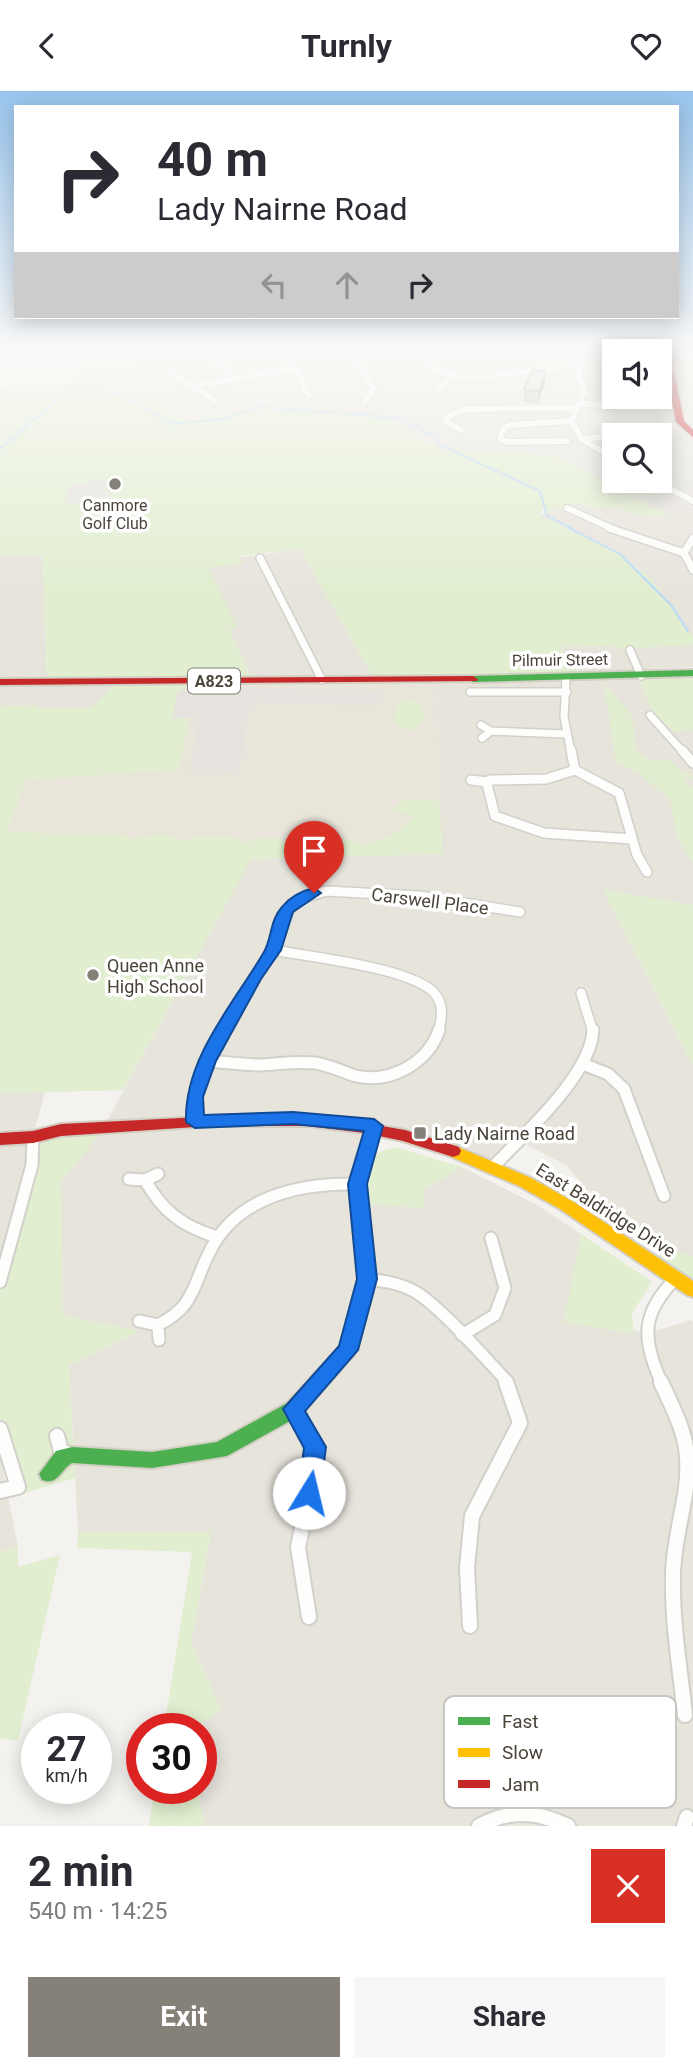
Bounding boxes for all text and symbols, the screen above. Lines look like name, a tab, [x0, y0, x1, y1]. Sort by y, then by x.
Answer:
icon: back	[28, 27, 66, 65]
text: Turnly	[301, 27, 392, 65]
icon: heart	[627, 27, 665, 65]
text: 40 m	[157, 131, 268, 188]
icon: right	[42, 133, 133, 224]
text: Lady Nairne Road	[157, 190, 408, 228]
icon: left	[255, 266, 293, 304]
icon: ahead	[328, 266, 366, 304]
icon: right	[401, 266, 439, 304]
map controls	[602, 339, 672, 493]
button: sound	[602, 339, 672, 409]
button: search	[602, 423, 672, 493]
marker: Canmore Golf Club	[107, 476, 123, 492]
place label: Canmore Golf Club	[82, 496, 148, 533]
street label: Pilmuir Street	[512, 650, 608, 670]
road number: A823	[188, 669, 240, 694]
pin	[284, 821, 344, 893]
icon: arrive	[295, 832, 333, 870]
street label: Carswell Place	[370, 883, 490, 919]
place label: Queen Anne High School	[107, 955, 204, 997]
marker: Queen Anne High School	[85, 967, 101, 983]
place label: Lady Nairne Road	[434, 1123, 575, 1144]
marker: Lady Nairne Road	[412, 1125, 428, 1141]
street label: East Baldridge Drive	[532, 1159, 680, 1261]
position arrow	[272, 1456, 346, 1530]
legend	[444, 1696, 676, 1808]
text: Fast	[502, 1710, 539, 1733]
speed limit sign: 30	[126, 1713, 217, 1804]
text: 27	[46, 1729, 87, 1770]
text: Slow	[502, 1741, 543, 1764]
text: km/h	[45, 1765, 88, 1786]
text: Jam	[502, 1773, 539, 1796]
text: 2 min	[28, 1847, 134, 1896]
button: close	[591, 1849, 665, 1923]
text: 540 m · 14:25	[28, 1898, 167, 1925]
button: Exit	[28, 1977, 340, 2057]
button: Share	[354, 1977, 665, 2057]

